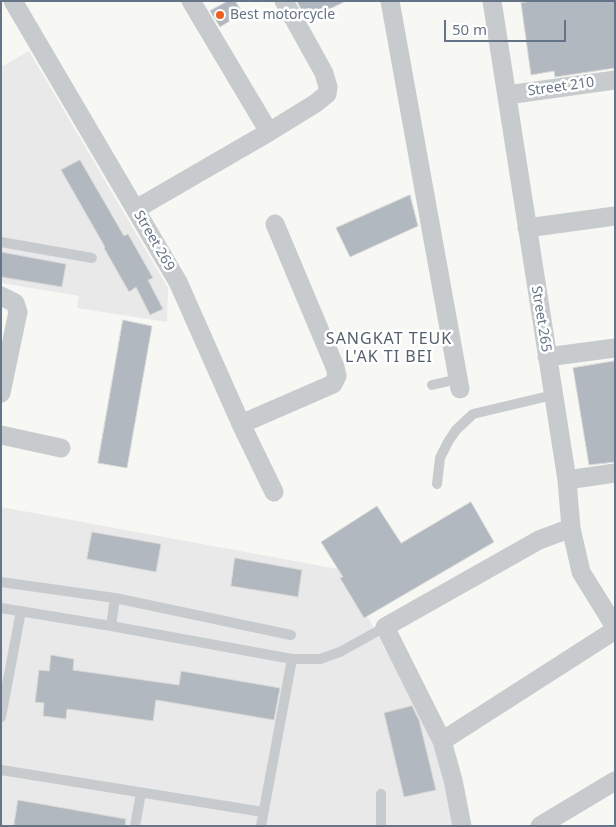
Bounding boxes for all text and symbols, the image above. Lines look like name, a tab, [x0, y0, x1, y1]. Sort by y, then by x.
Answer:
place label: Best motorcycle	[230, 7, 335, 23]
marker: Best motorcycle	[214, 9, 226, 21]
scale bar	[446, 10, 568, 42]
text: 50 m	[452, 19, 487, 39]
street label: Street 210	[527, 74, 595, 100]
street label: Street 269	[130, 208, 178, 274]
street label: Street 265	[527, 285, 555, 353]
district label: SANGKAT TEUK L'AK TI BEI	[324, 329, 454, 367]

